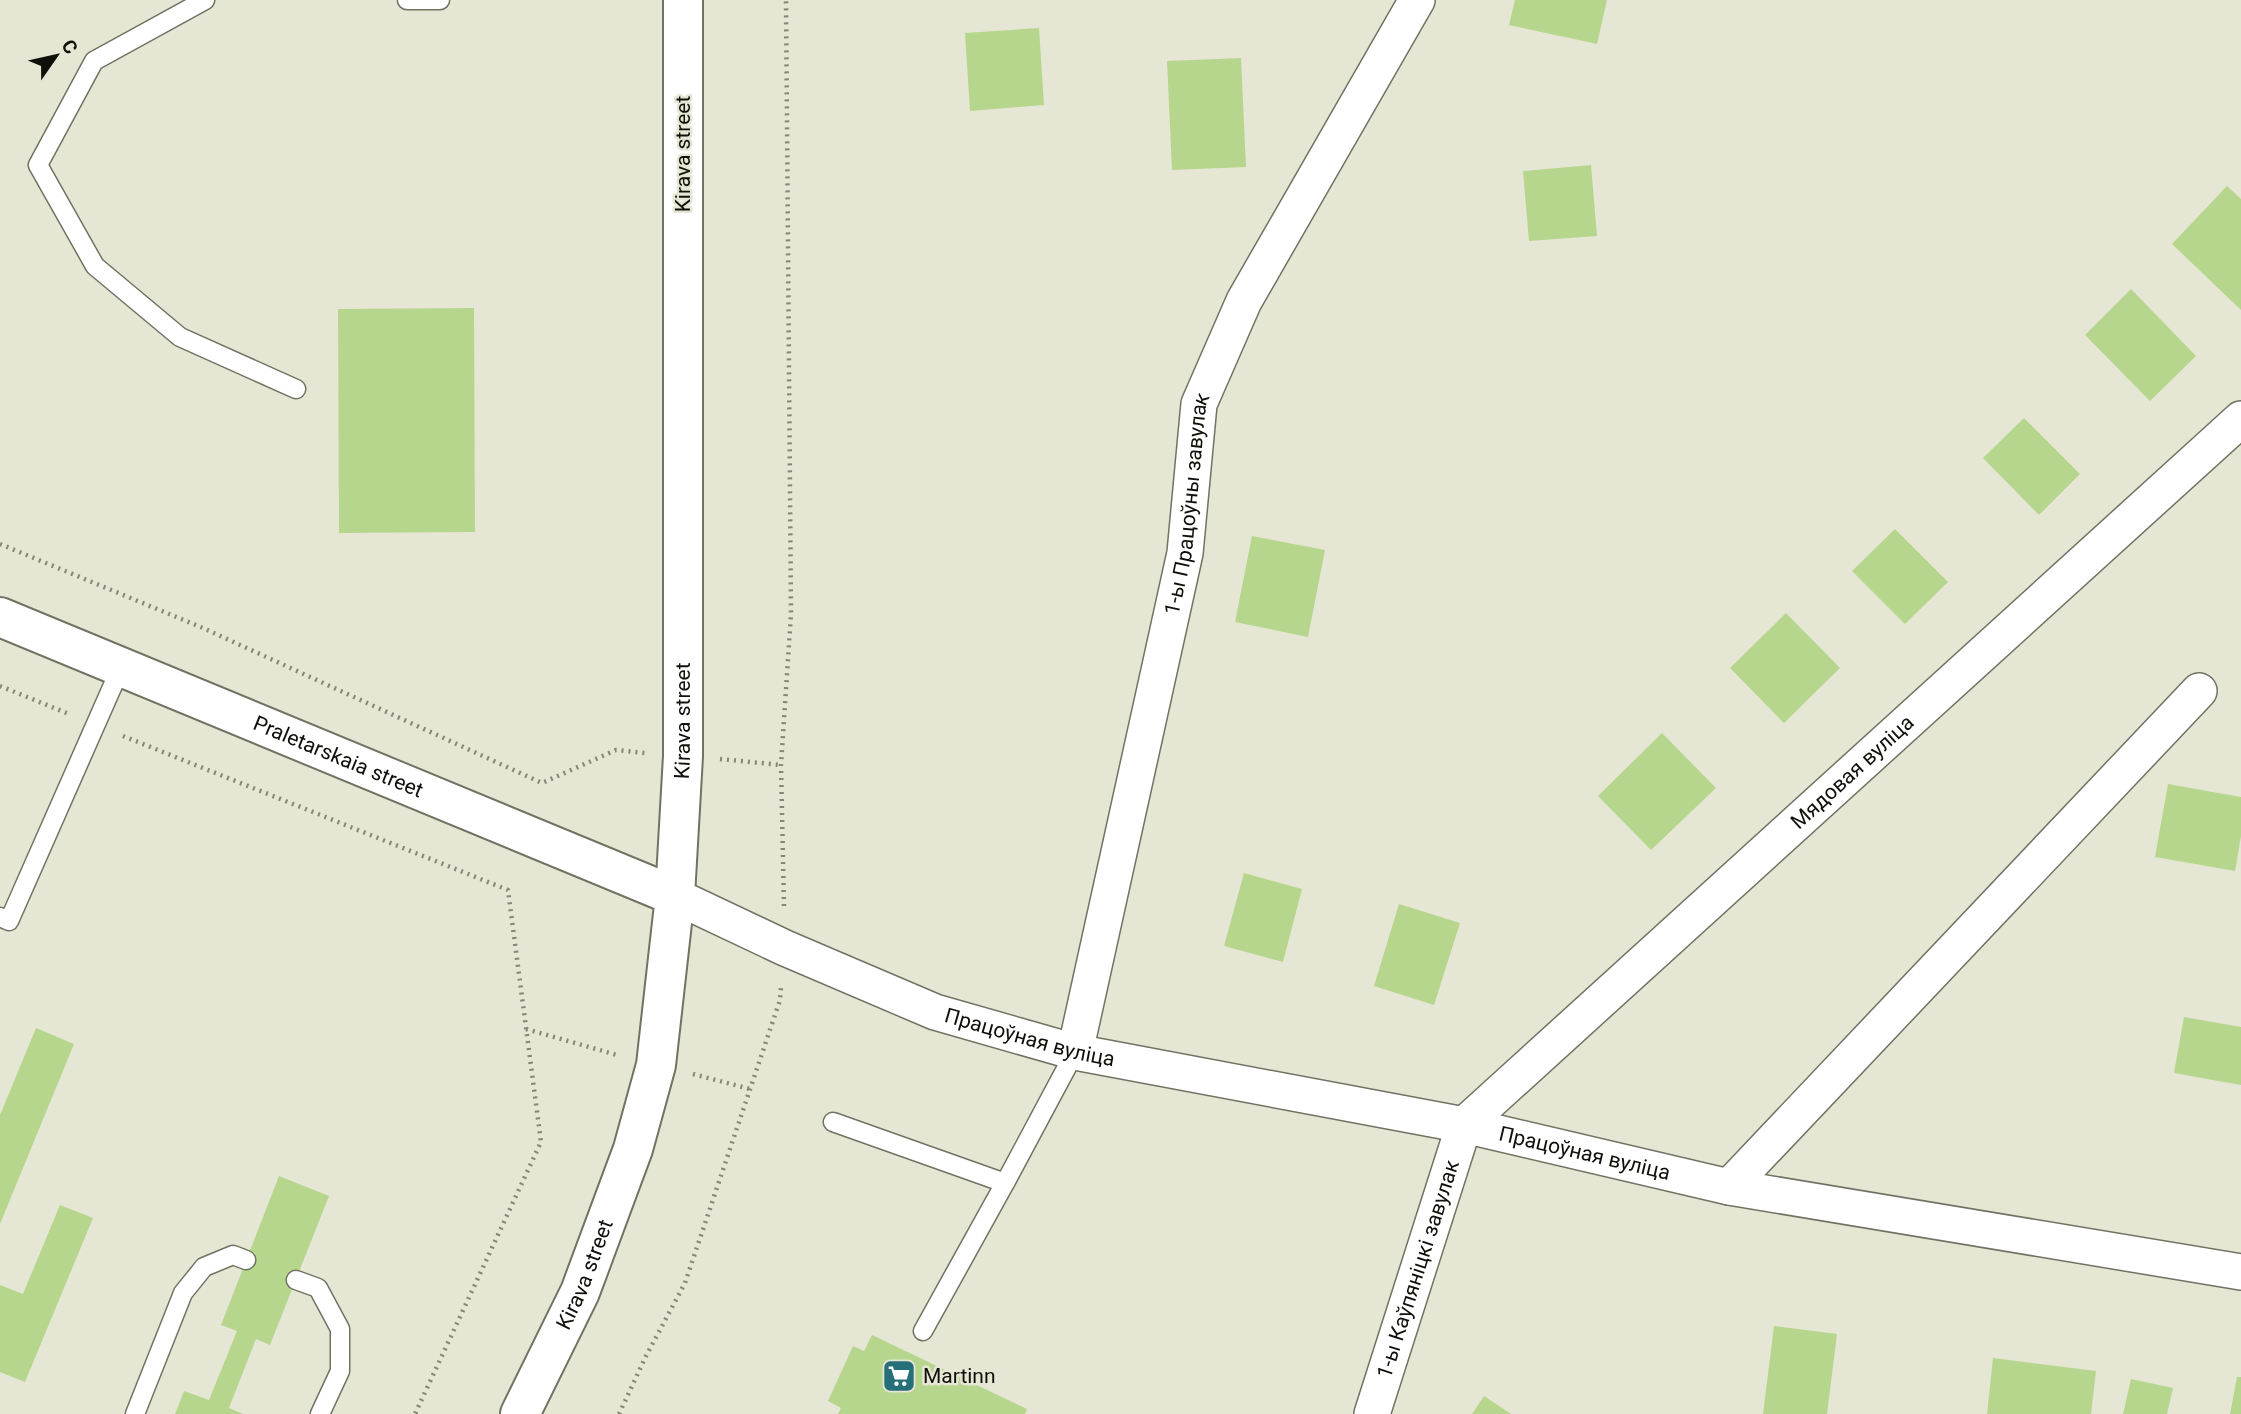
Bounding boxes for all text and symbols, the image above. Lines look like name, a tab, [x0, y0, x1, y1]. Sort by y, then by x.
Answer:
north arrow	[21, 21, 91, 91]
text: С	[57, 35, 83, 58]
street label: Kirava street	[671, 96, 695, 212]
street label: 1-ы Працоўны завулак	[1160, 388, 1215, 617]
street label: Kirava street	[670, 662, 695, 780]
street label: Мядовая вуліца	[1786, 710, 1919, 834]
street label: Praletarskaia street	[250, 711, 427, 803]
street label: Працоўная вуліца	[942, 1003, 1117, 1071]
street label: Працоўная вуліца	[1497, 1122, 1673, 1185]
street label: 1-ы Каўпяніцкі завулак	[1372, 1157, 1464, 1381]
street label: Kirava street	[551, 1216, 618, 1334]
supermarket icon: Martinn	[880, 1357, 918, 1395]
place label: Martinn	[923, 1364, 996, 1388]

